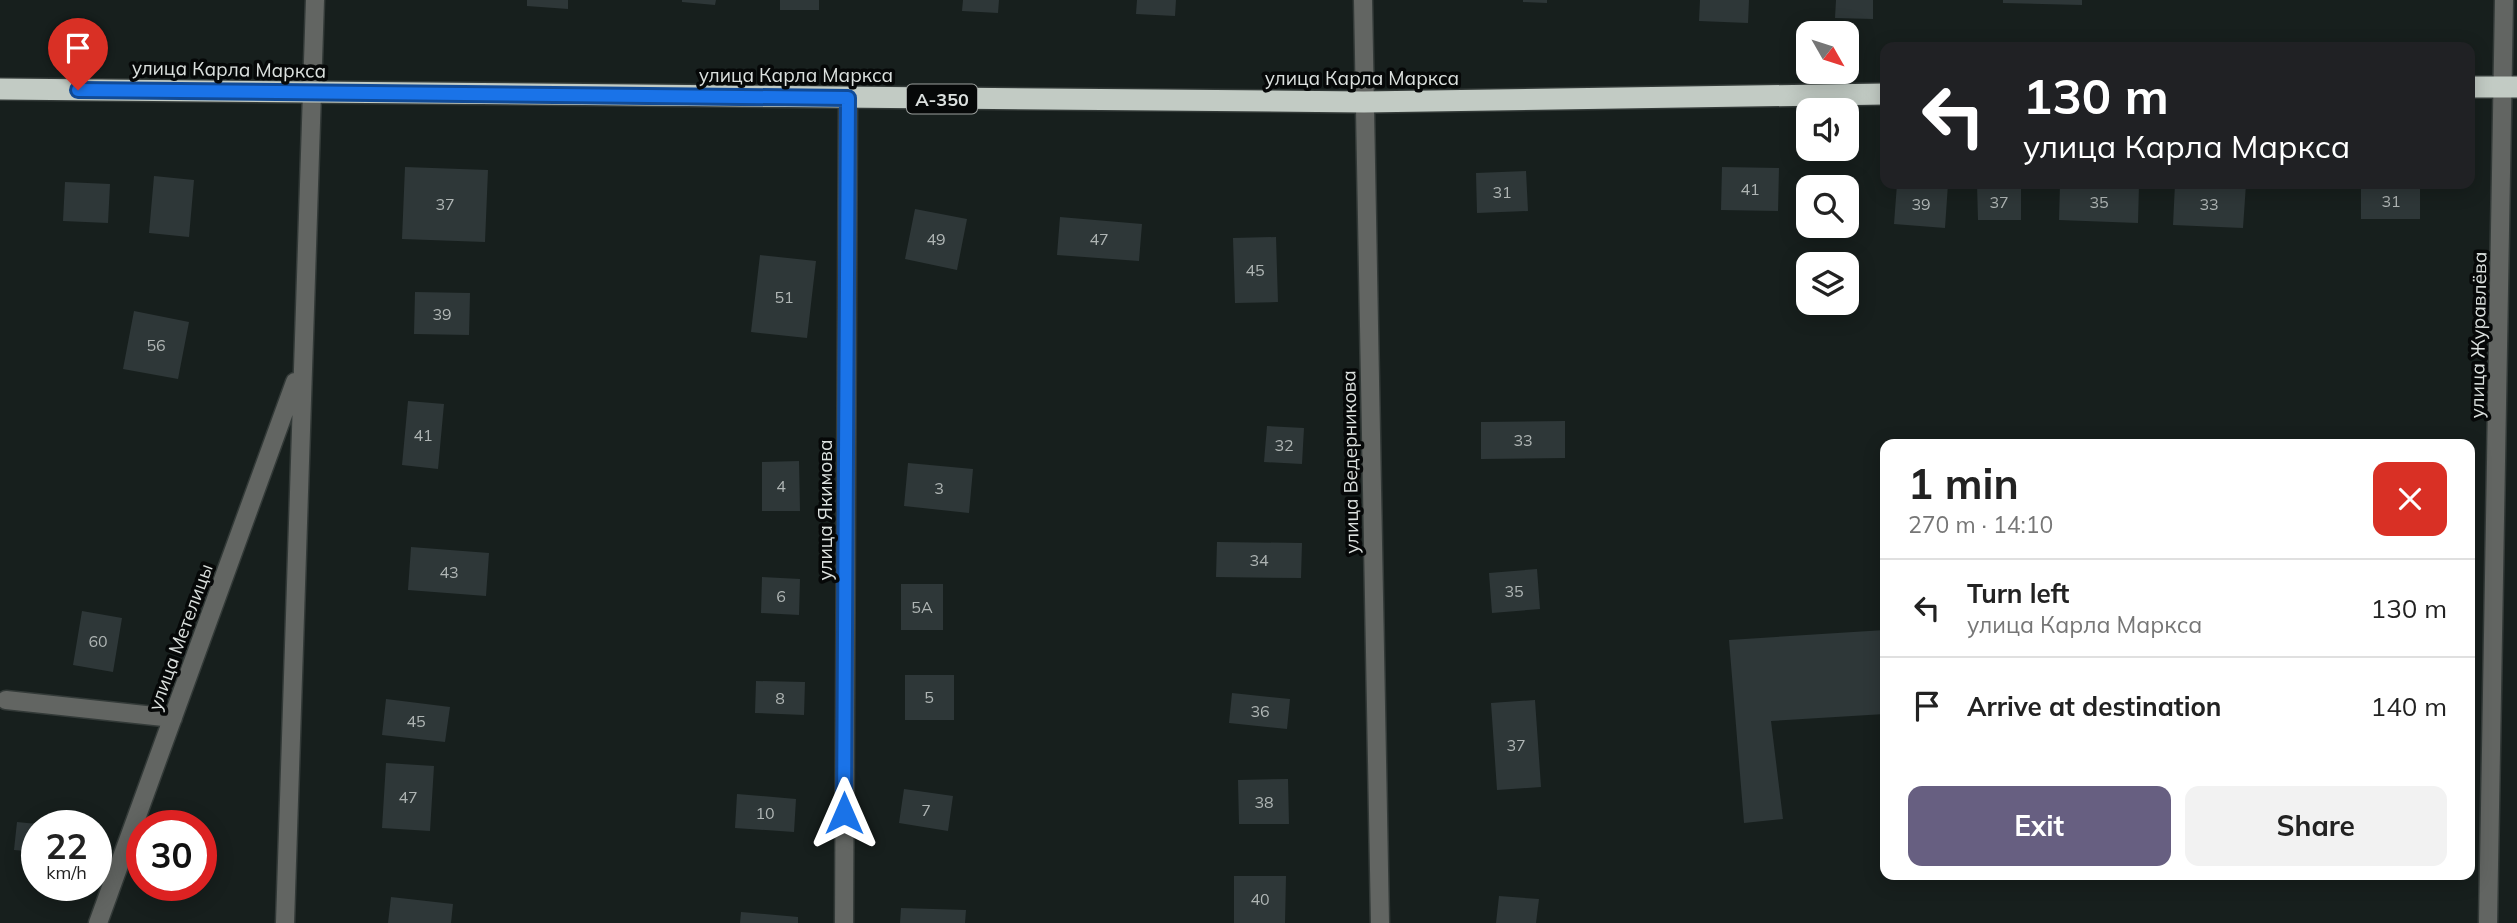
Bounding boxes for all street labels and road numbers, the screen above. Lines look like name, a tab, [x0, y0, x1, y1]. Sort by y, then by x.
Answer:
street label: улица Карла Маркса	[132, 55, 326, 83]
street label: улица Карла Маркса	[699, 63, 893, 87]
street label: улица Карла Маркса	[1265, 66, 1459, 90]
road number: А-350	[907, 84, 977, 114]
street label: улица Журавлёва	[2465, 251, 2491, 419]
street label: улица Ведерникова	[1336, 370, 1364, 554]
street label: улица Якимова	[813, 440, 837, 580]
street label: улица Метелицы	[142, 560, 218, 714]

